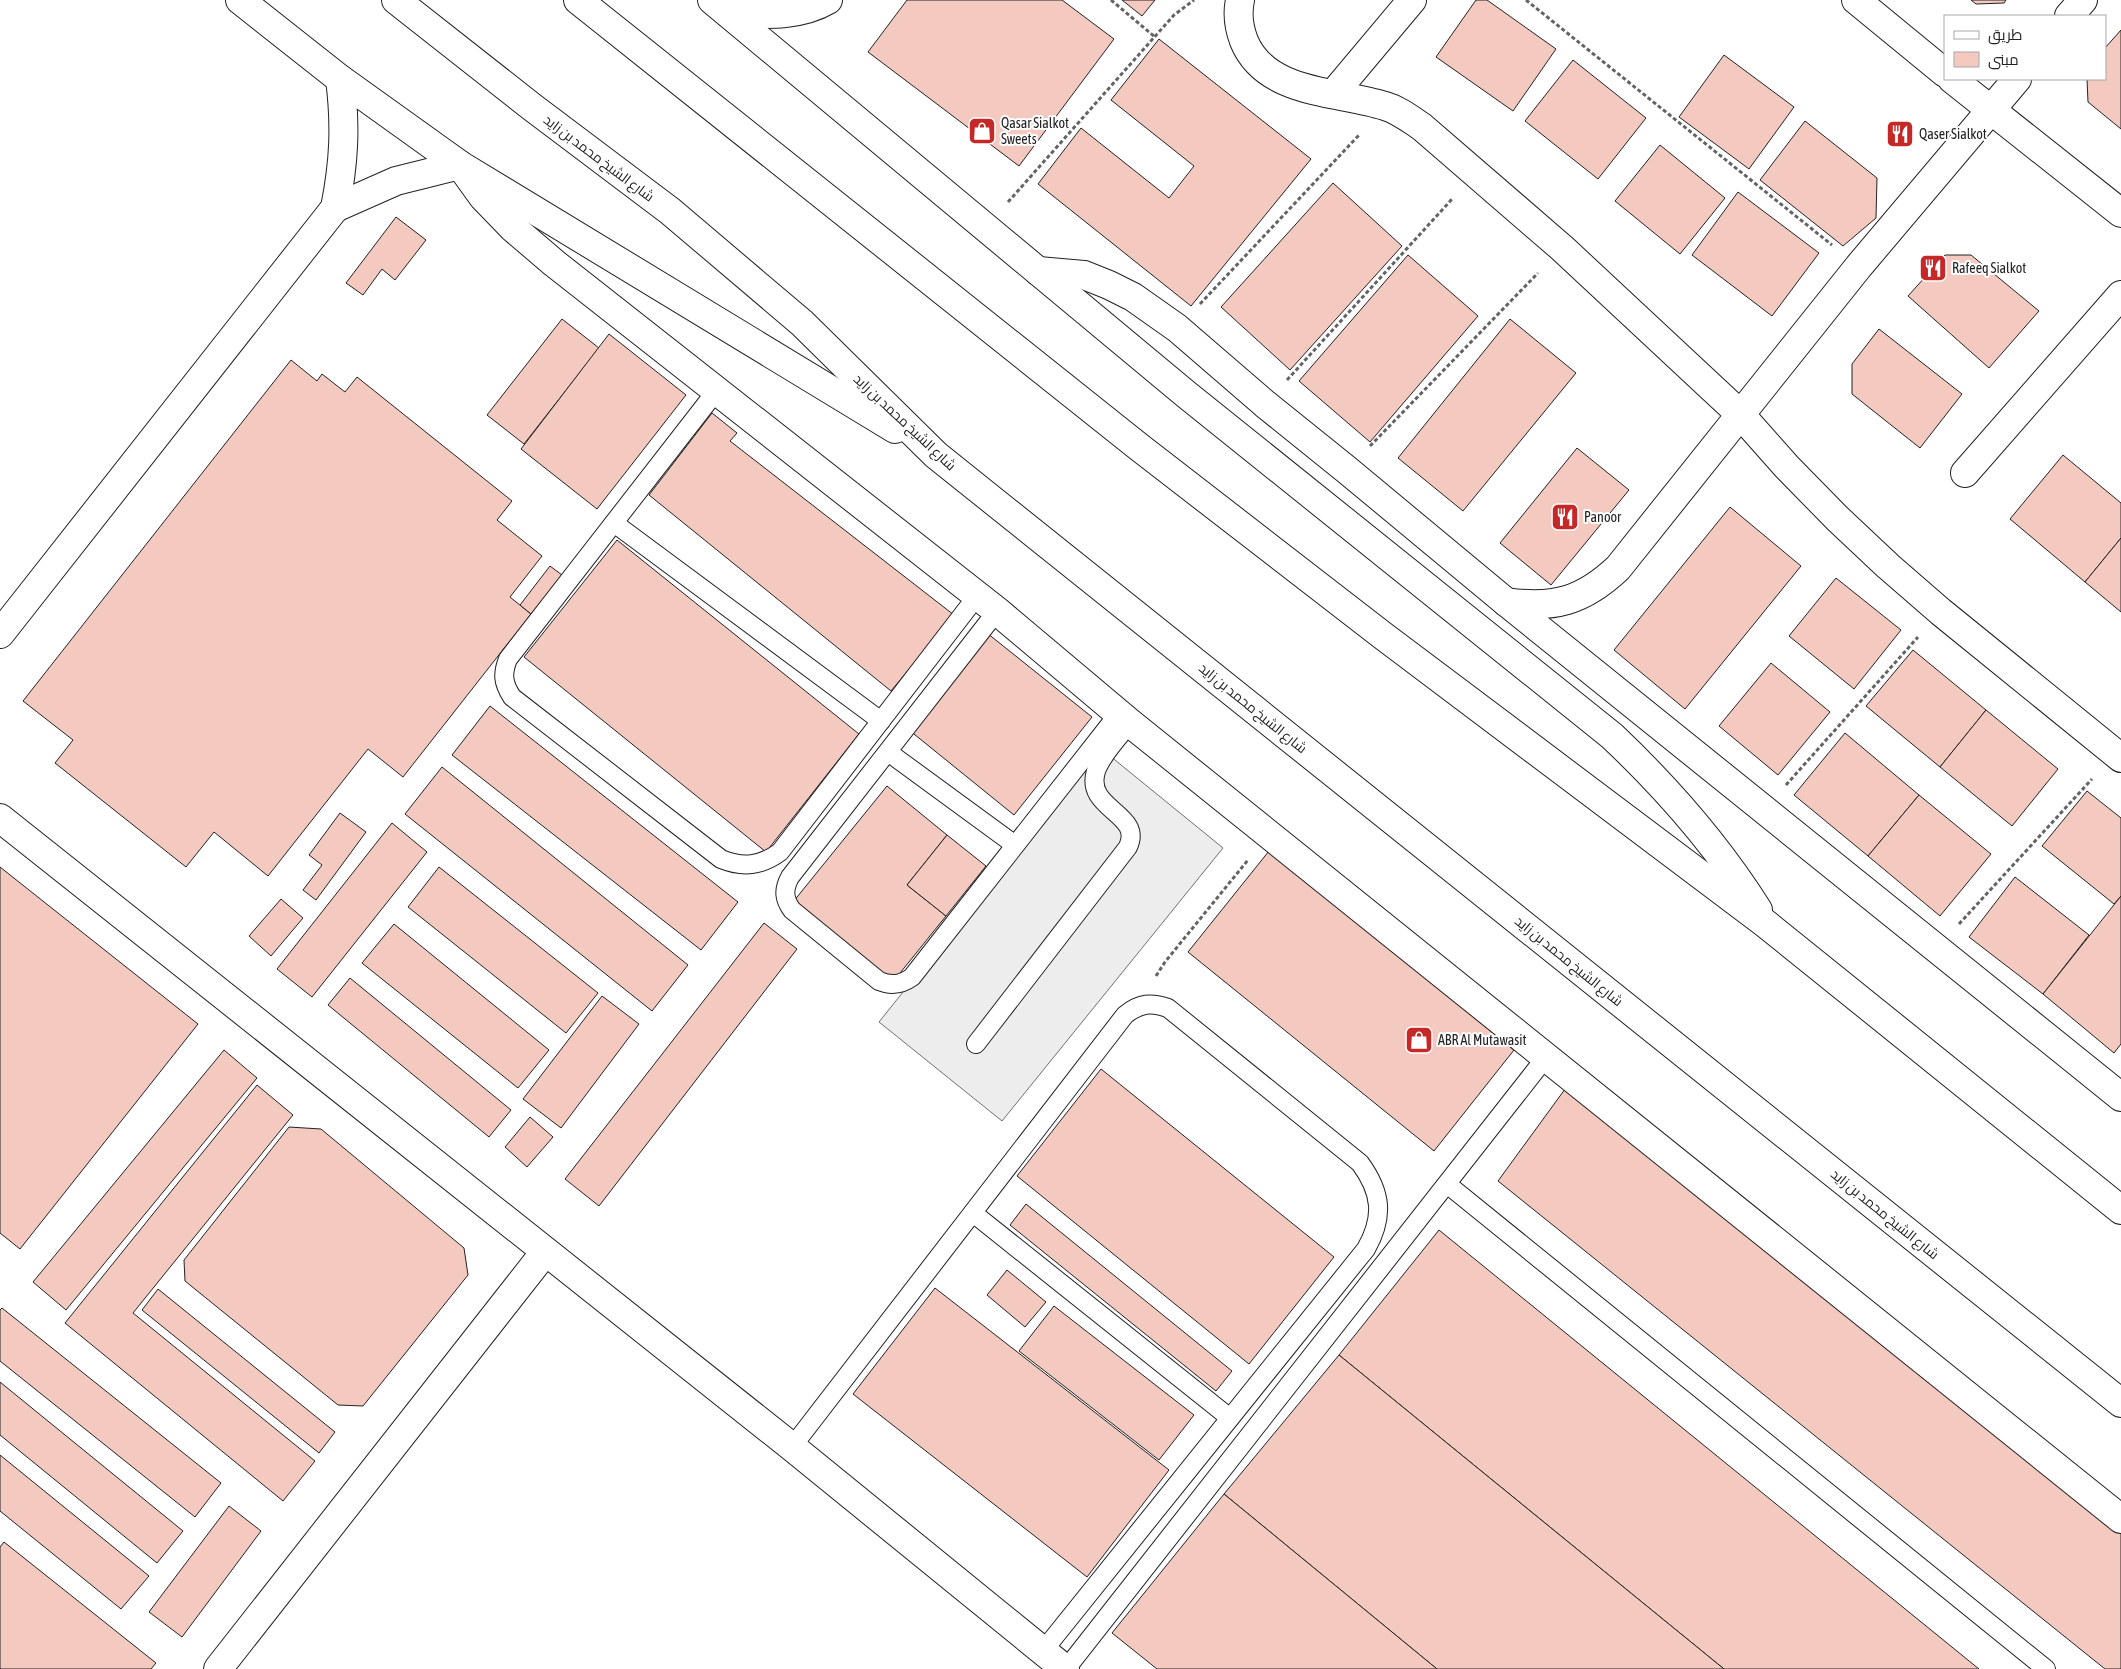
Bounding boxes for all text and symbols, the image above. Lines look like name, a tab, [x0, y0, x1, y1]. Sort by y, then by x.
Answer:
legend	[1944, 15, 2106, 80]
text: طريق	[1988, 26, 2022, 45]
text: مبنى	[1988, 51, 2019, 70]
street label: شارع الشيخ محمد بن زايد	[540, 111, 657, 205]
place label: Qasar Sialkot Sweets	[1001, 115, 1069, 147]
shop icon: Qasar Sialkot Sweets	[967, 116, 997, 146]
restaurant icon: Qaser Sialkot	[1885, 119, 1915, 149]
place label: Qaser Sialkot	[1919, 126, 1987, 142]
restaurant icon: Rafeeq Sialkot	[1918, 253, 1948, 283]
place label: Rafeeq Sialkot	[1952, 260, 2026, 276]
street label: شارع الشيخ محمد بن زايد	[850, 370, 959, 474]
restaurant icon: Panoor	[1550, 502, 1580, 532]
place label: Panoor	[1584, 509, 1622, 525]
street label: شارع الشيخ محمد بن زايد	[1195, 660, 1310, 757]
street label: شارع الشيخ محمد بن زايد	[1511, 913, 1626, 1010]
shop icon: ABR Al Mutawasit	[1404, 1025, 1434, 1055]
place label: ABR Al Mutawasit	[1438, 1032, 1527, 1048]
street label: شارع الشيخ محمد بن زايد	[1827, 1166, 1942, 1263]

